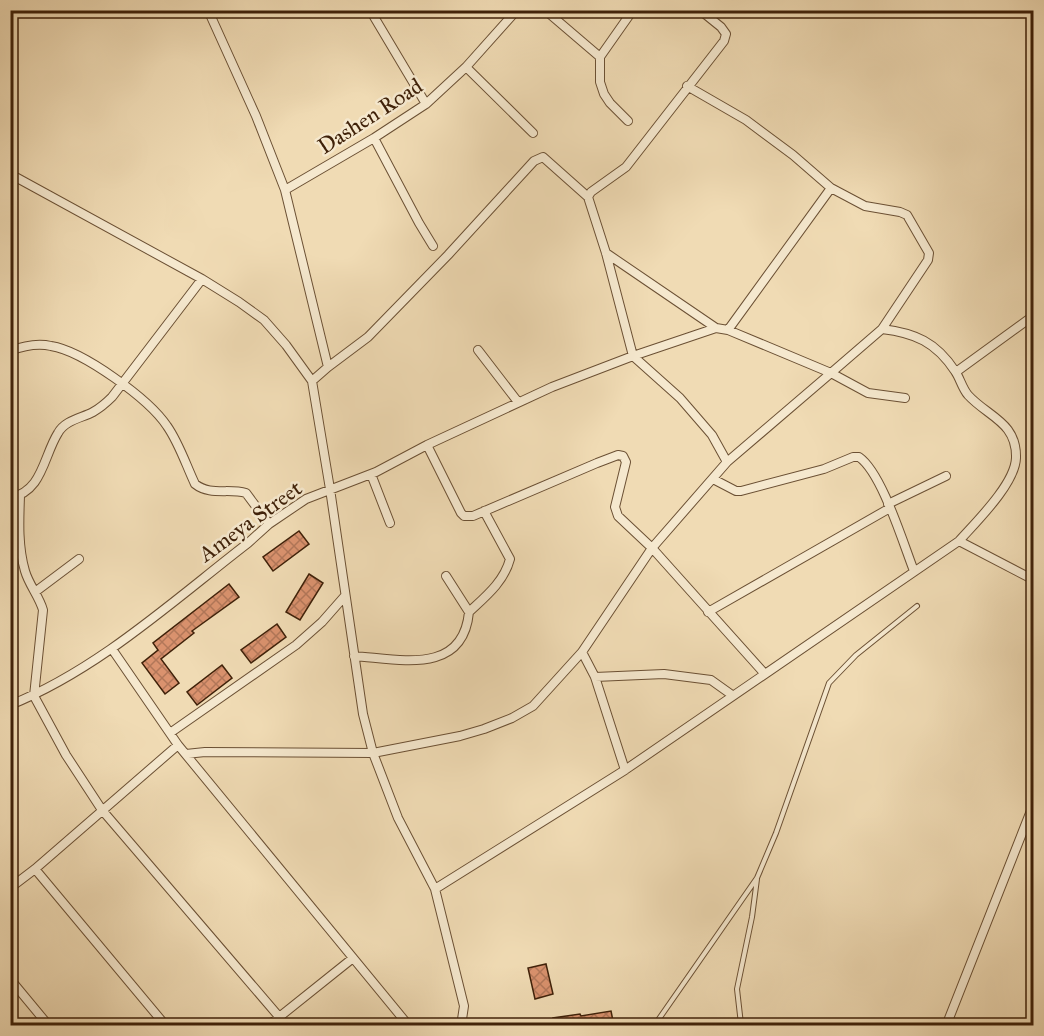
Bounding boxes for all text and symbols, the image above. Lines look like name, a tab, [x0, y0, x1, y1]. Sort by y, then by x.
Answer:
street label: Dashen Road	[313, 72, 427, 160]
street label: Ameya Street	[192, 474, 307, 568]

